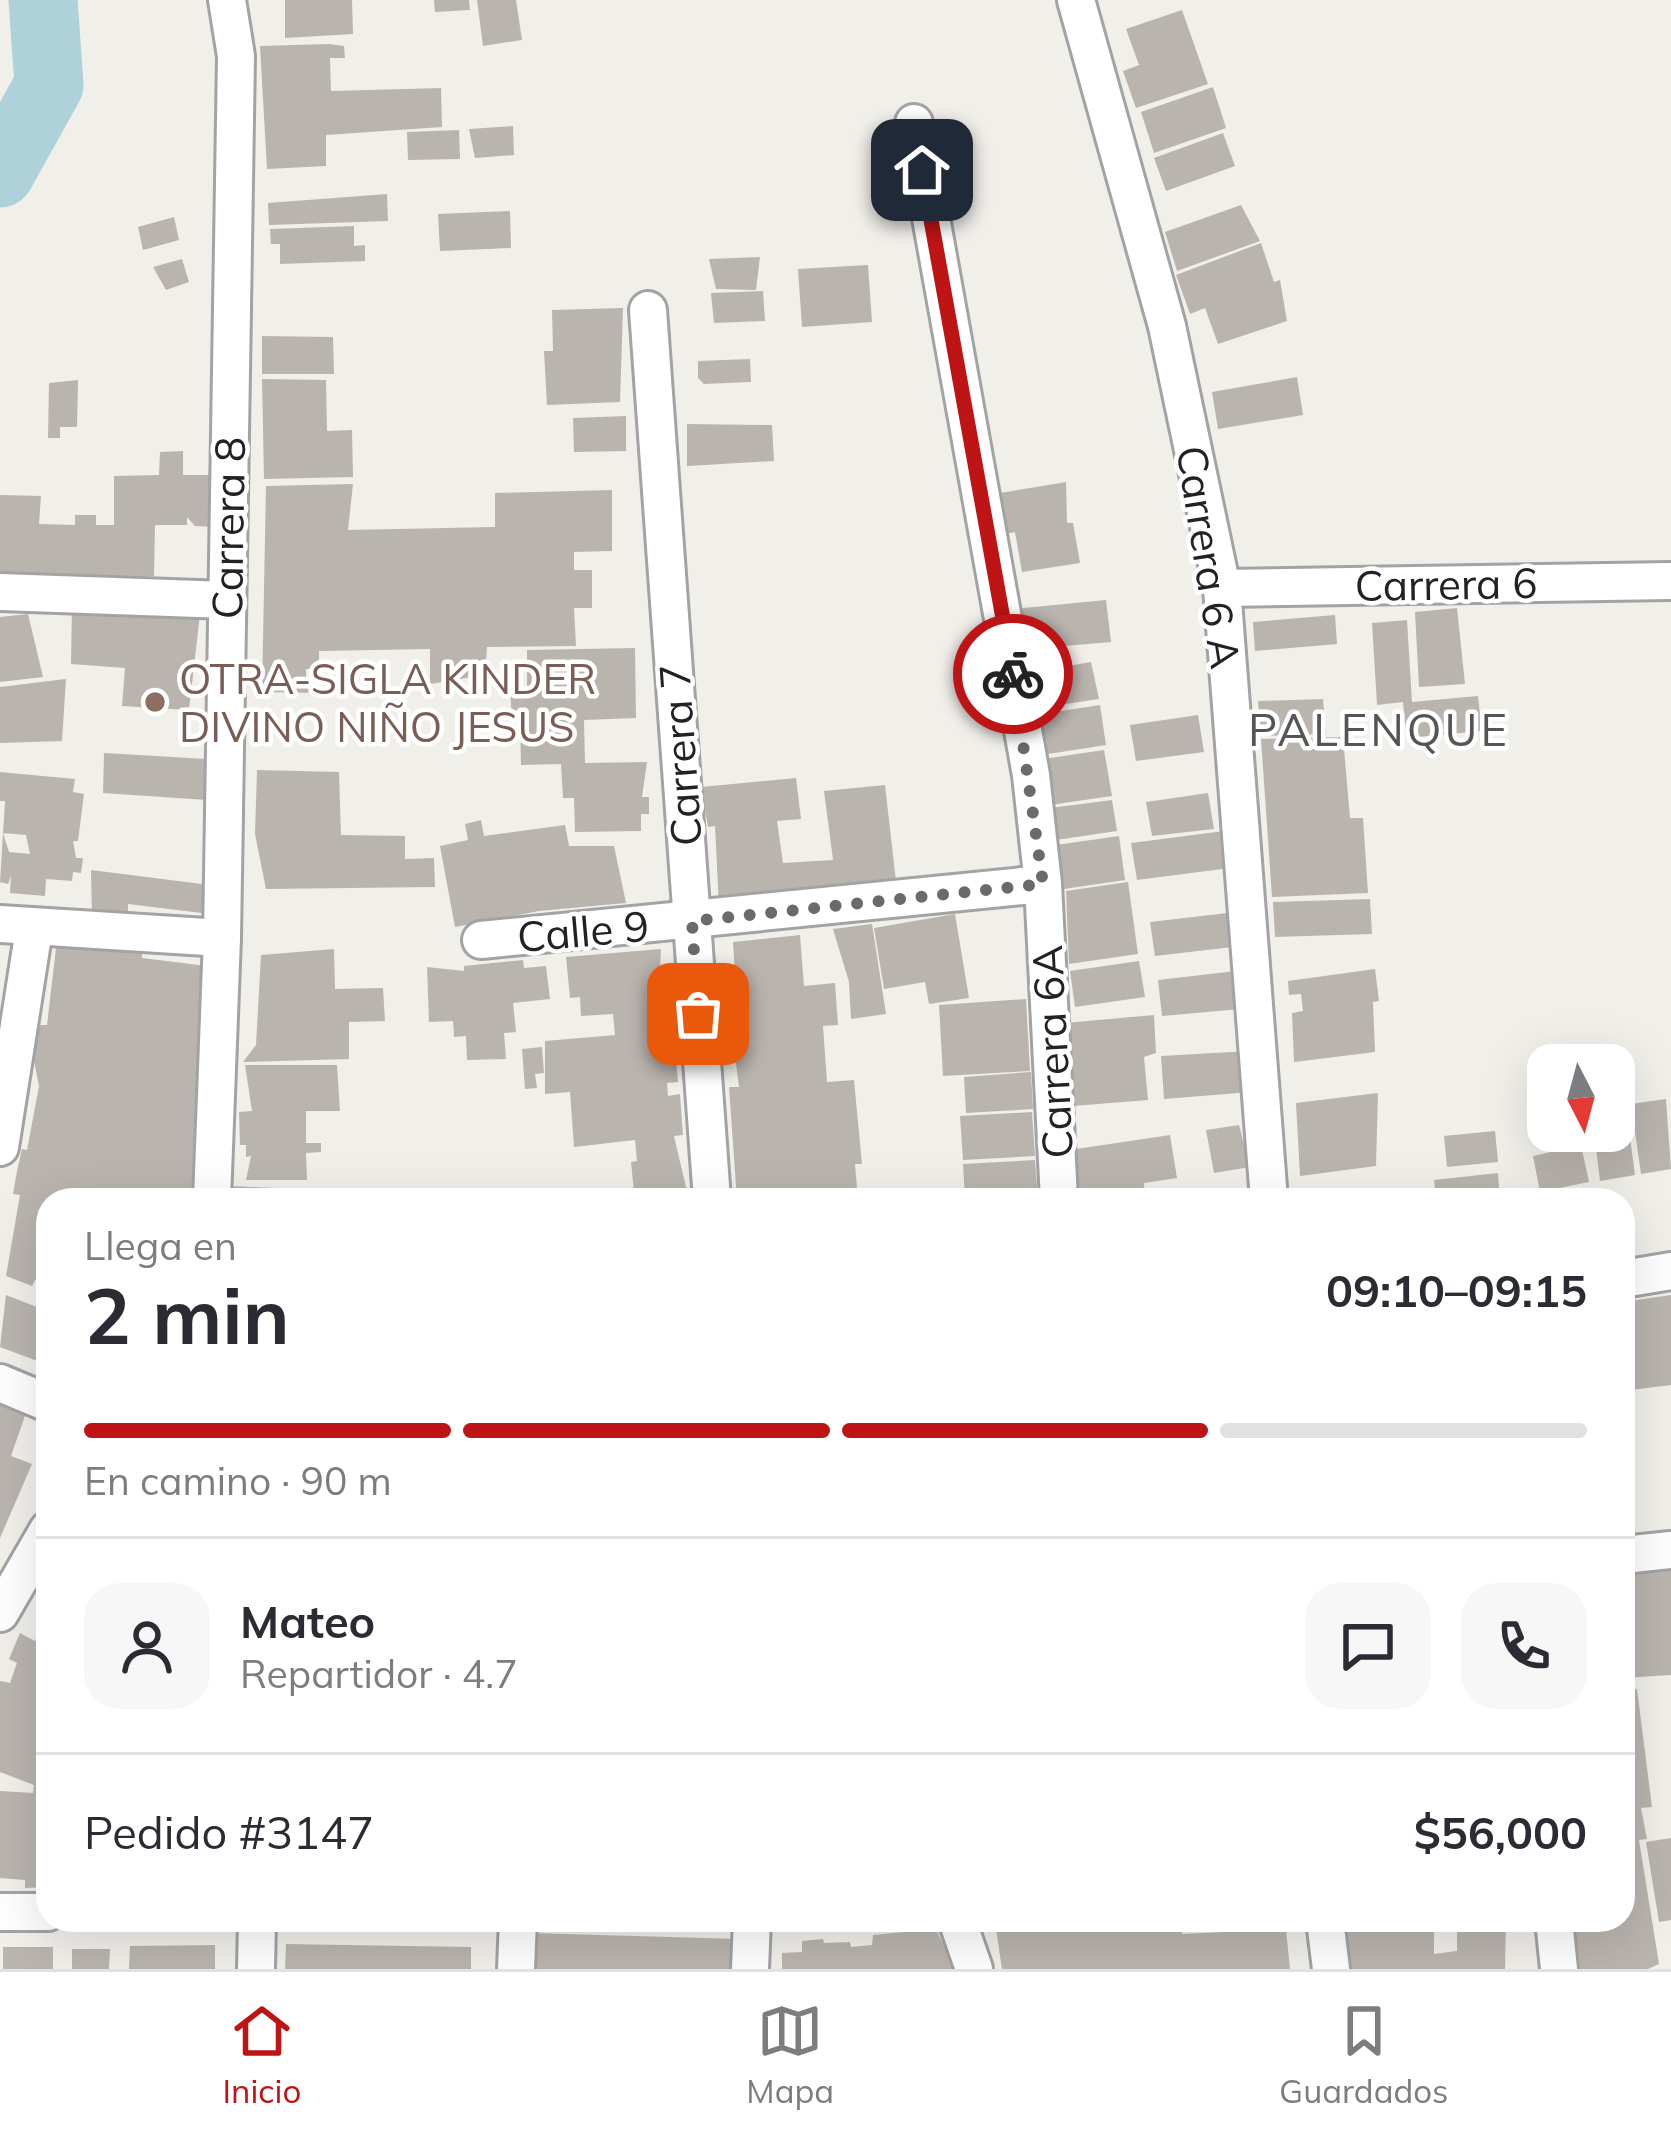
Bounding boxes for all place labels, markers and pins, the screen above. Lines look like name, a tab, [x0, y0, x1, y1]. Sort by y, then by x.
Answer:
pin	[871, 119, 973, 221]
place label: OTRA-SIGLA KINDER DIVINO NIÑO JESUS	[179, 652, 596, 753]
marker: OTRA-SIGLA KINDER DIVINO NIÑO JESUS	[142, 689, 168, 715]
pin	[647, 963, 749, 1065]

